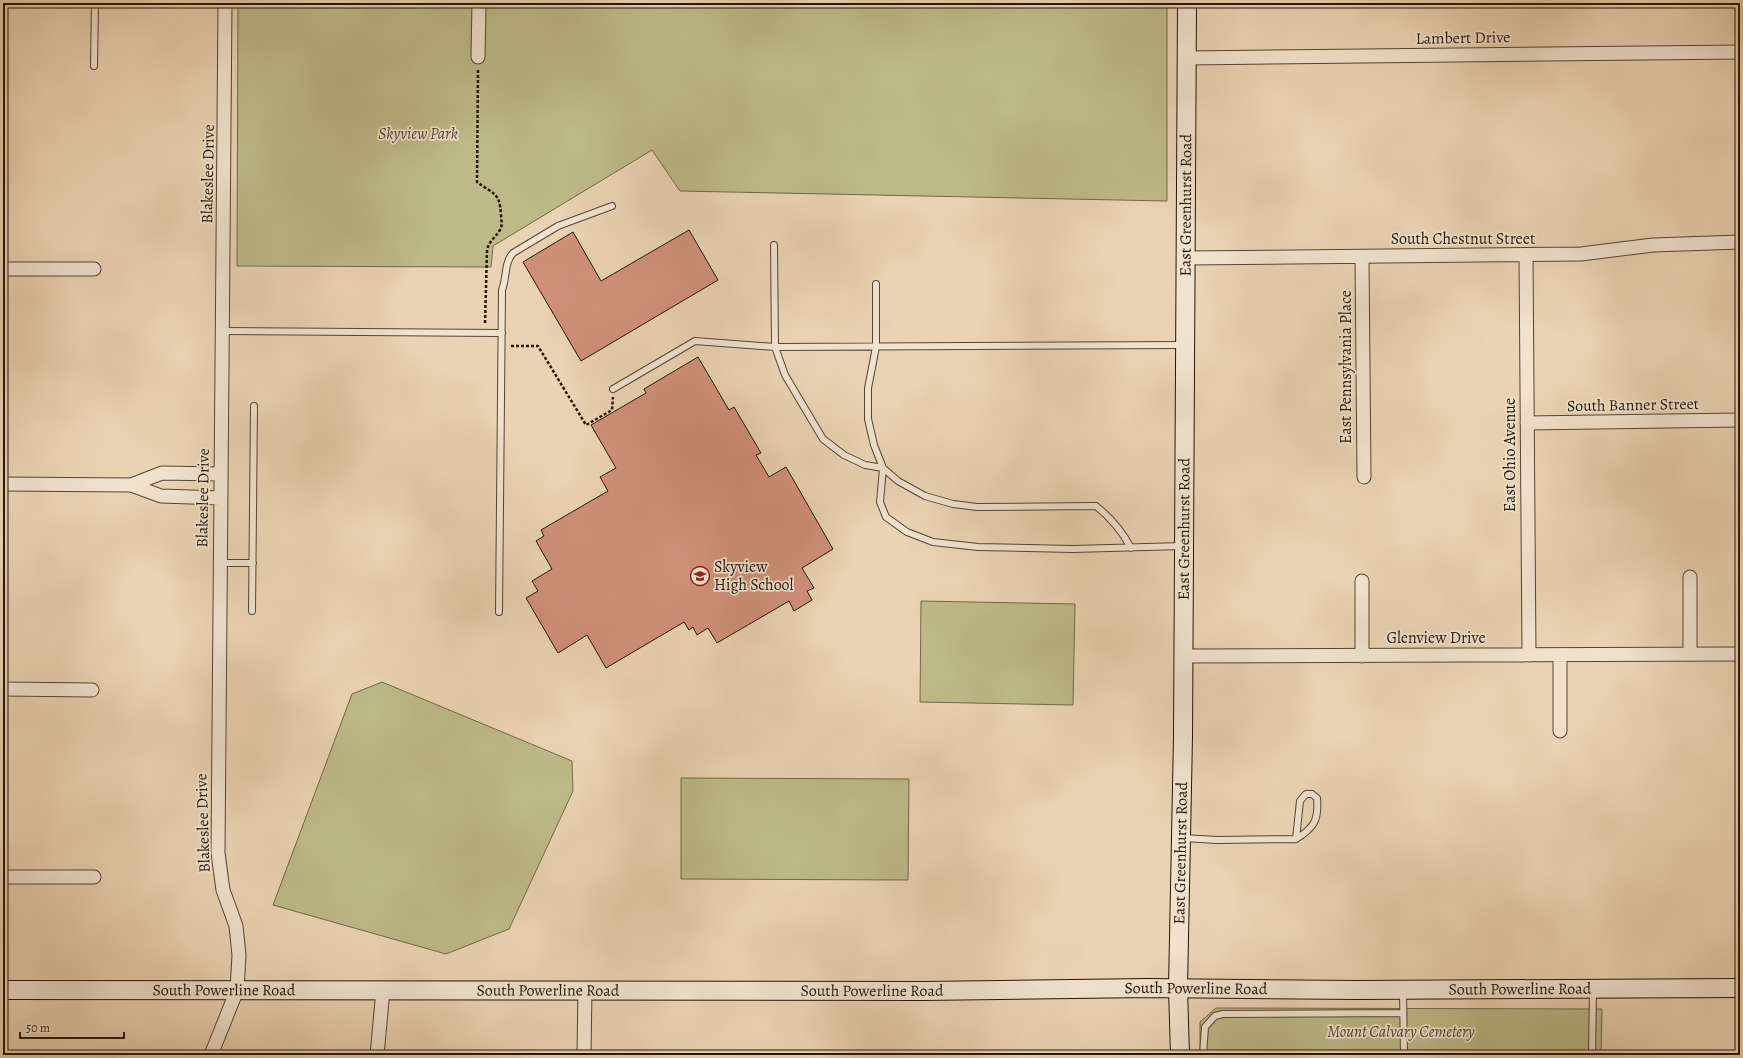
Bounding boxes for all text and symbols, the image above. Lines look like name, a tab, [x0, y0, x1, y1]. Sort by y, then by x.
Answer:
street label: Lambert Drive	[1415, 26, 1511, 50]
park label: Skyview Park	[378, 123, 458, 145]
street label: Blakeslee Drive	[196, 124, 220, 224]
street label: East Greenhurst Road	[1175, 133, 1197, 276]
street label: South Chestnut Street	[1391, 228, 1535, 250]
street label: East Pennsylvania Place	[1335, 290, 1357, 444]
street label: South Banner Street	[1567, 393, 1699, 417]
street label: East Ohio Avenue	[1499, 398, 1521, 512]
street label: Blakeslee Drive	[191, 448, 215, 548]
street label: East Greenhurst Road	[1173, 457, 1196, 600]
place label: Skyview High School	[714, 556, 794, 596]
school or university icon: Skyview High School	[689, 565, 711, 587]
street label: Glenview Drive	[1386, 627, 1486, 649]
street label: Blakeslee Drive	[190, 773, 216, 873]
street label: East Greenhurst Road	[1168, 781, 1193, 925]
street label: South Powerline Road	[1124, 977, 1268, 1000]
street label: South Powerline Road	[1448, 978, 1592, 1001]
street label: South Powerline Road	[153, 979, 296, 1001]
street label: South Powerline Road	[477, 980, 620, 1002]
street label: South Powerline Road	[801, 980, 944, 1002]
scale bar	[20, 1014, 124, 1040]
text: 50 m	[26, 1020, 50, 1036]
park label: Mount Calvary Cemetery	[1327, 1021, 1475, 1043]

